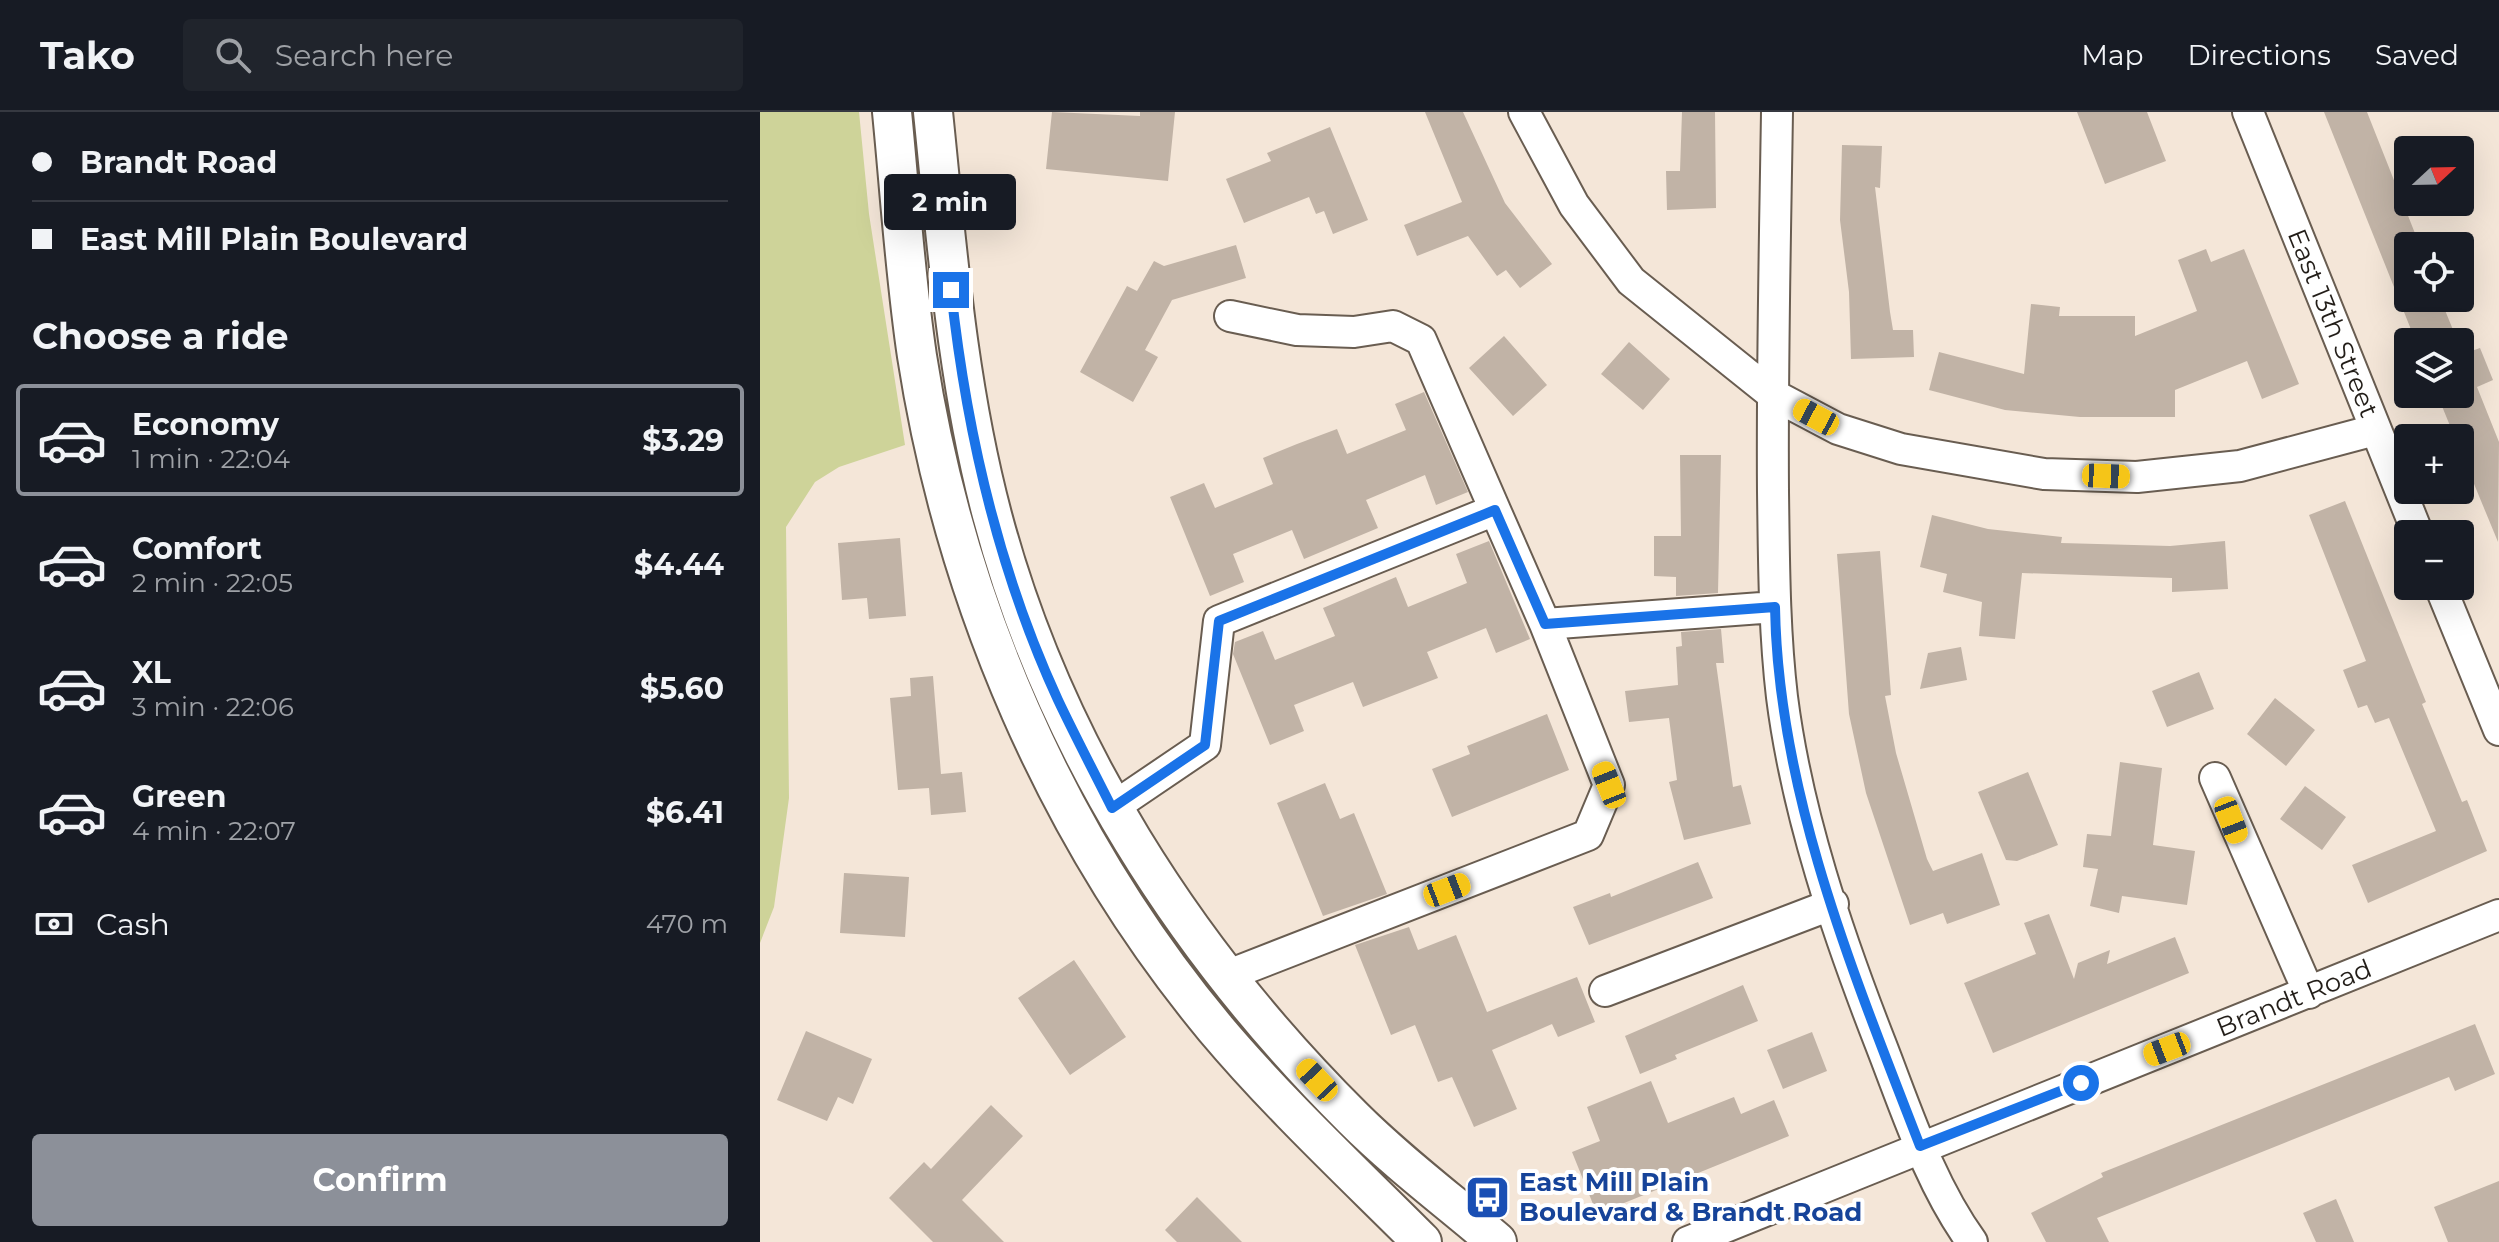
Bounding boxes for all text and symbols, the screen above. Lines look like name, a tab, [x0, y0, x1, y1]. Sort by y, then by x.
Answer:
search box	[183, 19, 743, 91]
text: Tako	[40, 32, 135, 79]
icon: search	[211, 33, 255, 77]
text: Search here	[275, 37, 453, 74]
text: Map	[2081, 38, 2143, 72]
text: Directions	[2187, 38, 2331, 72]
text: Saved	[2375, 38, 2459, 72]
north arrow	[2394, 136, 2474, 216]
map controls	[2394, 136, 2474, 600]
text: Brandt Road	[80, 144, 277, 181]
callout: 2 min	[885, 174, 1017, 230]
text: 2 min	[912, 186, 988, 218]
text: East Mill Plain Boulevard	[80, 221, 468, 258]
street label: East 13th Street	[2281, 224, 2385, 422]
button: locate	[2394, 232, 2474, 312]
route end	[933, 272, 969, 308]
text: Choose a ride	[32, 314, 289, 358]
button: layers	[2394, 328, 2474, 408]
car	[1789, 395, 1843, 439]
icon: car	[36, 404, 108, 476]
text: Economy	[132, 406, 279, 443]
text: $3.29	[642, 422, 724, 459]
button: +	[2394, 424, 2474, 504]
text: 1 min · 22:04	[132, 443, 290, 475]
car	[2082, 463, 2130, 489]
button: −	[2394, 520, 2474, 600]
icon: car	[36, 528, 108, 600]
text: Comfort	[132, 530, 262, 567]
text: $4.44	[634, 546, 724, 583]
text: 2 min · 22:05	[132, 567, 293, 599]
icon: car	[36, 652, 108, 724]
text: XL	[132, 654, 171, 691]
text: $5.60	[640, 670, 724, 707]
text: 3 min · 22:06	[132, 691, 294, 723]
car	[1589, 758, 1629, 812]
icon: car	[36, 776, 108, 848]
text: Green	[132, 778, 226, 815]
car	[2211, 793, 2251, 847]
text: $6.41	[646, 794, 724, 831]
text: 4 min · 22:07	[132, 815, 296, 847]
car	[1420, 870, 1474, 910]
icon: cash	[32, 902, 76, 946]
text: Cash	[96, 906, 170, 943]
text: 470 m	[646, 908, 728, 940]
street label: Brandt Road	[2212, 952, 2376, 1044]
car	[2140, 1029, 2194, 1069]
car	[1292, 1054, 1342, 1106]
route start	[2063, 1065, 2099, 1101]
button: Confirm	[32, 1134, 728, 1226]
place label: East Mill Plain Boulevard & Brandt Road	[1519, 1166, 1862, 1228]
bus stop icon: East Mill Plain Boulevard & Brandt Road	[1464, 1173, 1512, 1221]

